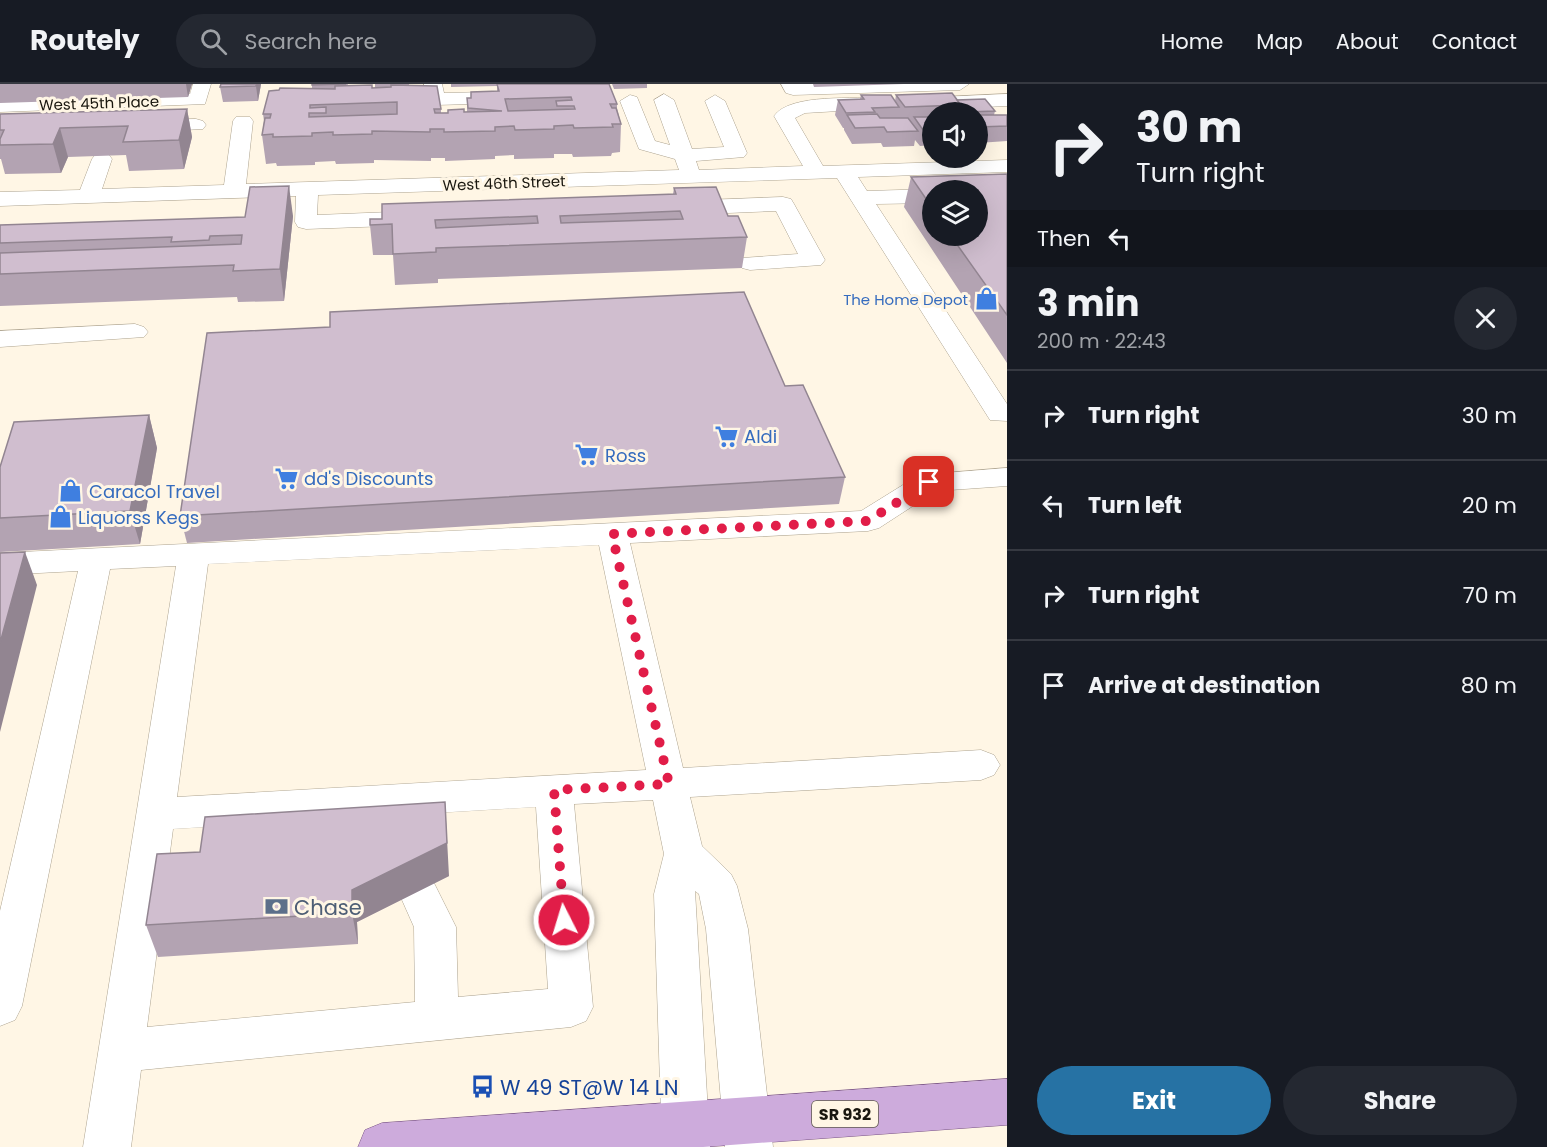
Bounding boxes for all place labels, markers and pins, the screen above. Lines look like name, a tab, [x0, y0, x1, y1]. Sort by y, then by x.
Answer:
shop icon: The Home Depot	[973, 286, 999, 312]
place label: The Home Depot	[843, 289, 968, 310]
supermarket icon: Aldi	[713, 423, 739, 449]
place label: Aldi	[744, 424, 777, 449]
supermarket icon: Ross	[574, 442, 600, 468]
place label: Ross	[605, 443, 646, 468]
pin	[903, 456, 954, 507]
supermarket icon: dd's Discounts	[273, 465, 299, 491]
place label: dd's Discounts	[304, 466, 433, 491]
shop icon: Caracol Travel	[58, 478, 84, 504]
place label: Caracol Travel	[89, 479, 220, 504]
shop icon: Liquorss Kegs	[47, 504, 73, 530]
place label: Liquorss Kegs	[78, 505, 199, 530]
place label: Chase	[294, 893, 362, 922]
bank icon: Chase	[263, 894, 289, 920]
place label: W 49 ST@W 14 LN	[500, 1073, 679, 1102]
bus stop icon: W 49 ST@W 14 LN	[469, 1074, 495, 1100]

